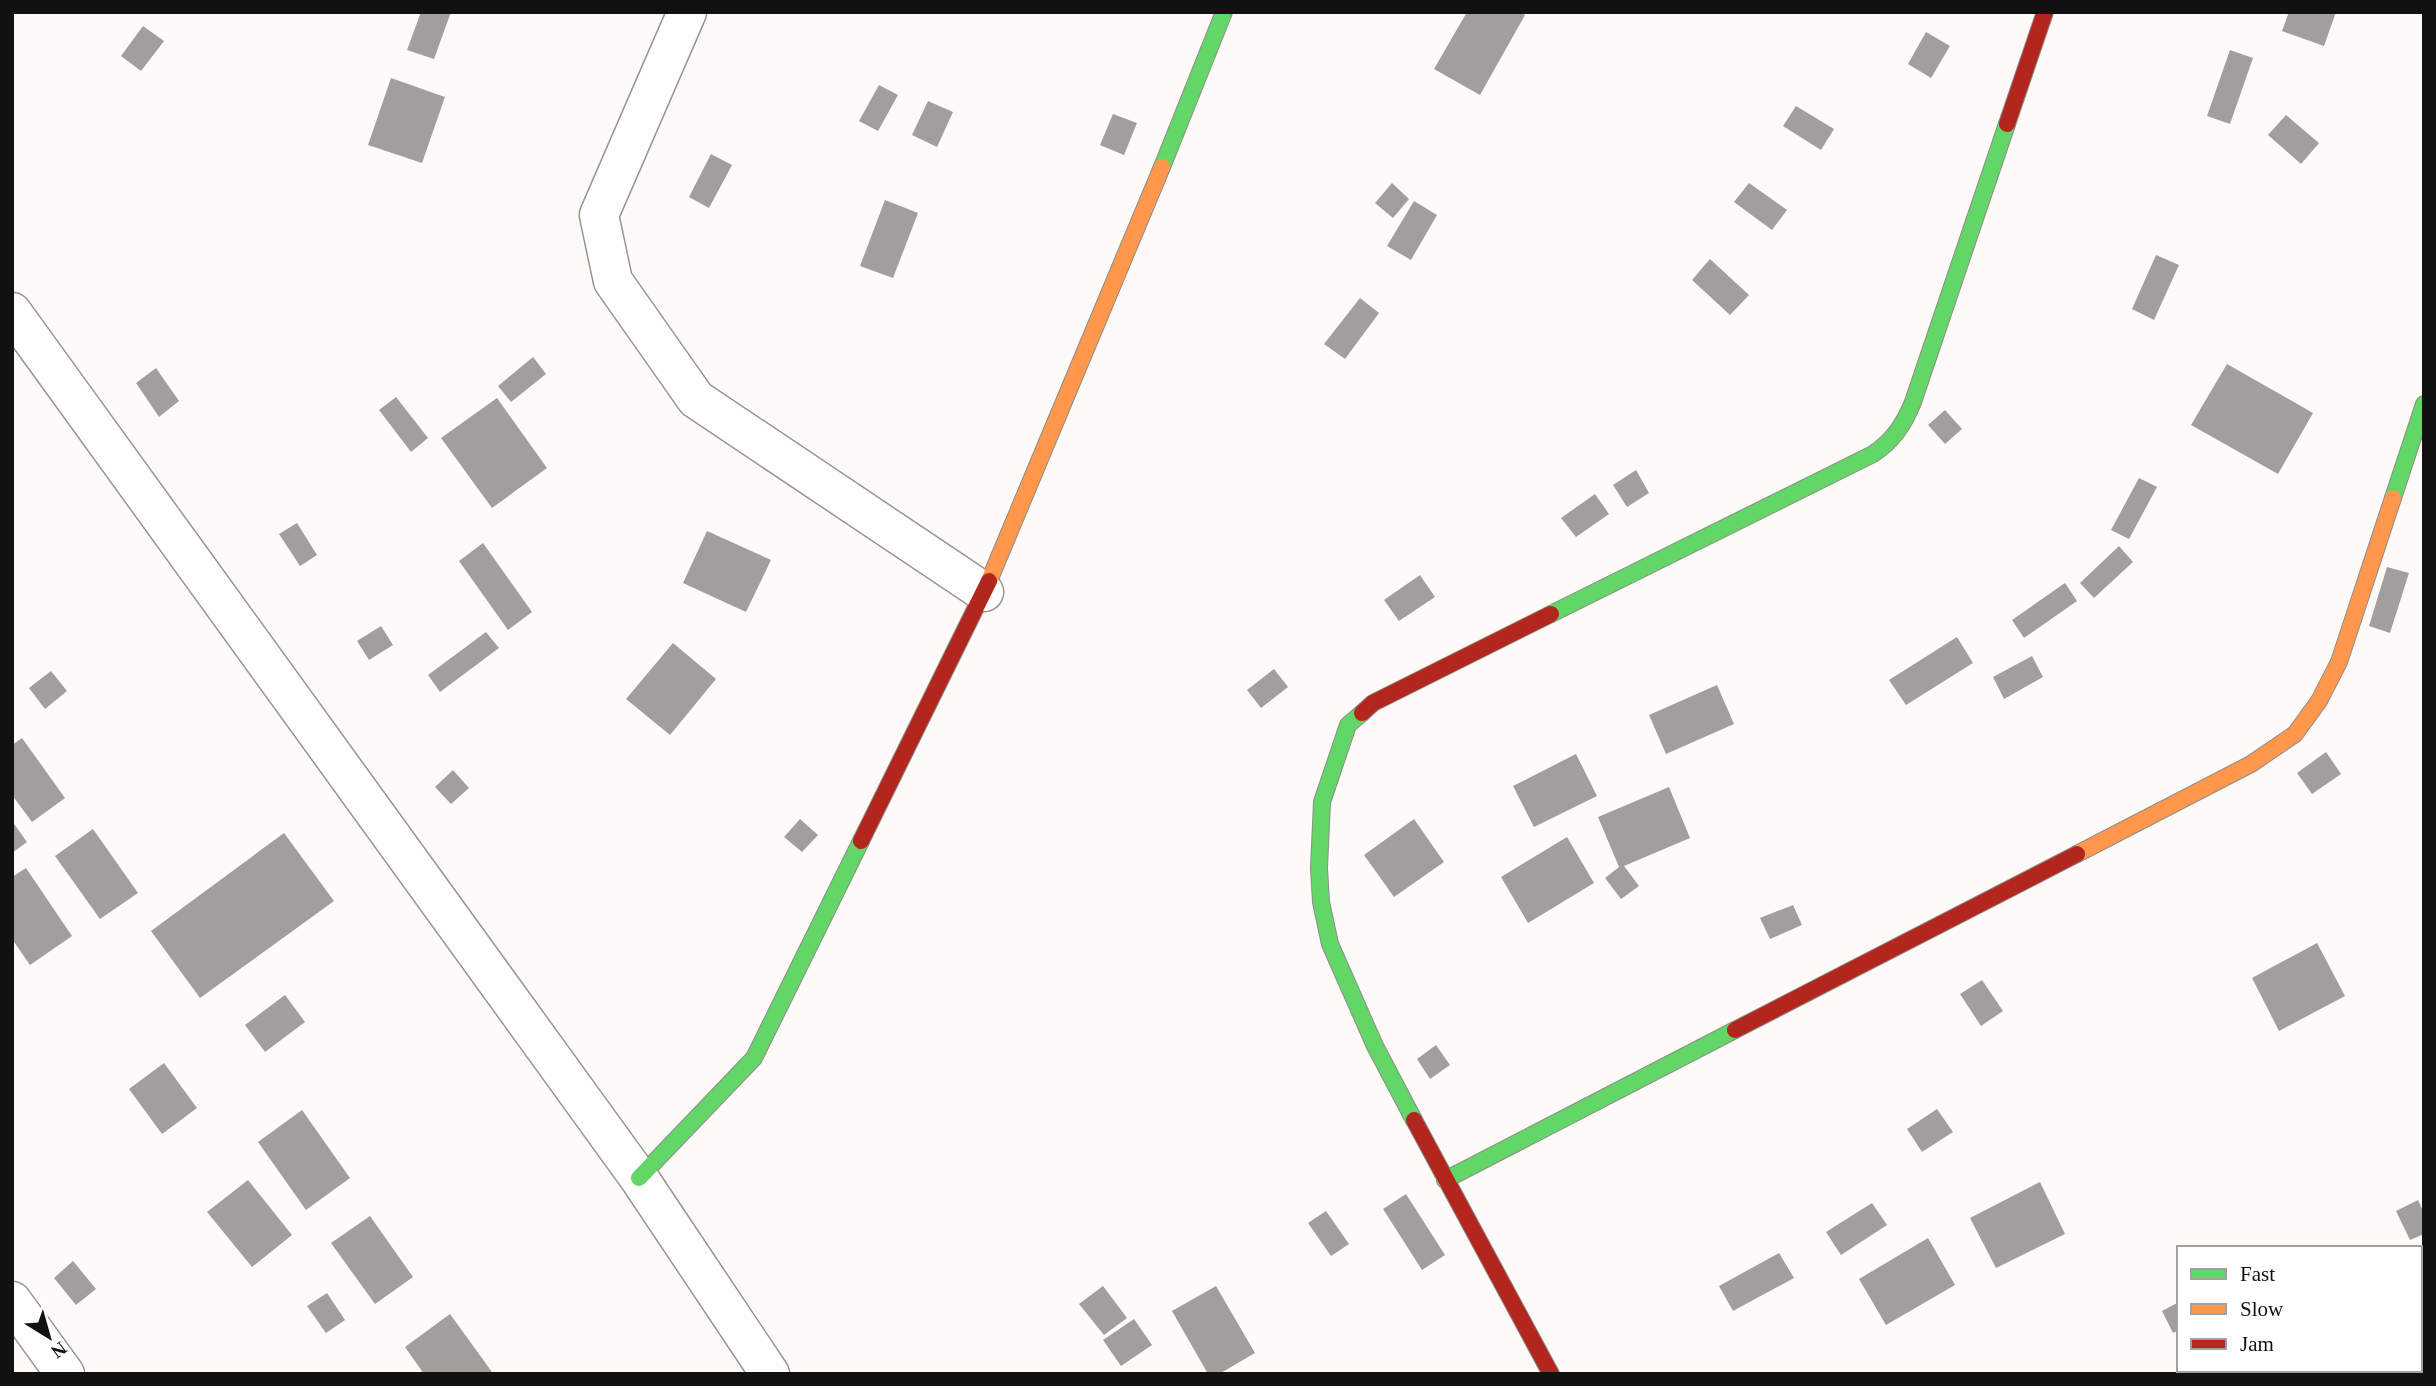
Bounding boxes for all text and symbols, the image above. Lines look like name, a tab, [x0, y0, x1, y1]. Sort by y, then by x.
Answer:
legend	[2177, 1246, 2422, 1372]
text: Fast	[2240, 1262, 2275, 1286]
text: Slow	[2240, 1297, 2284, 1321]
north arrow	[14, 1302, 84, 1372]
text: Jam	[2240, 1332, 2274, 1356]
text: N	[47, 1338, 71, 1363]

